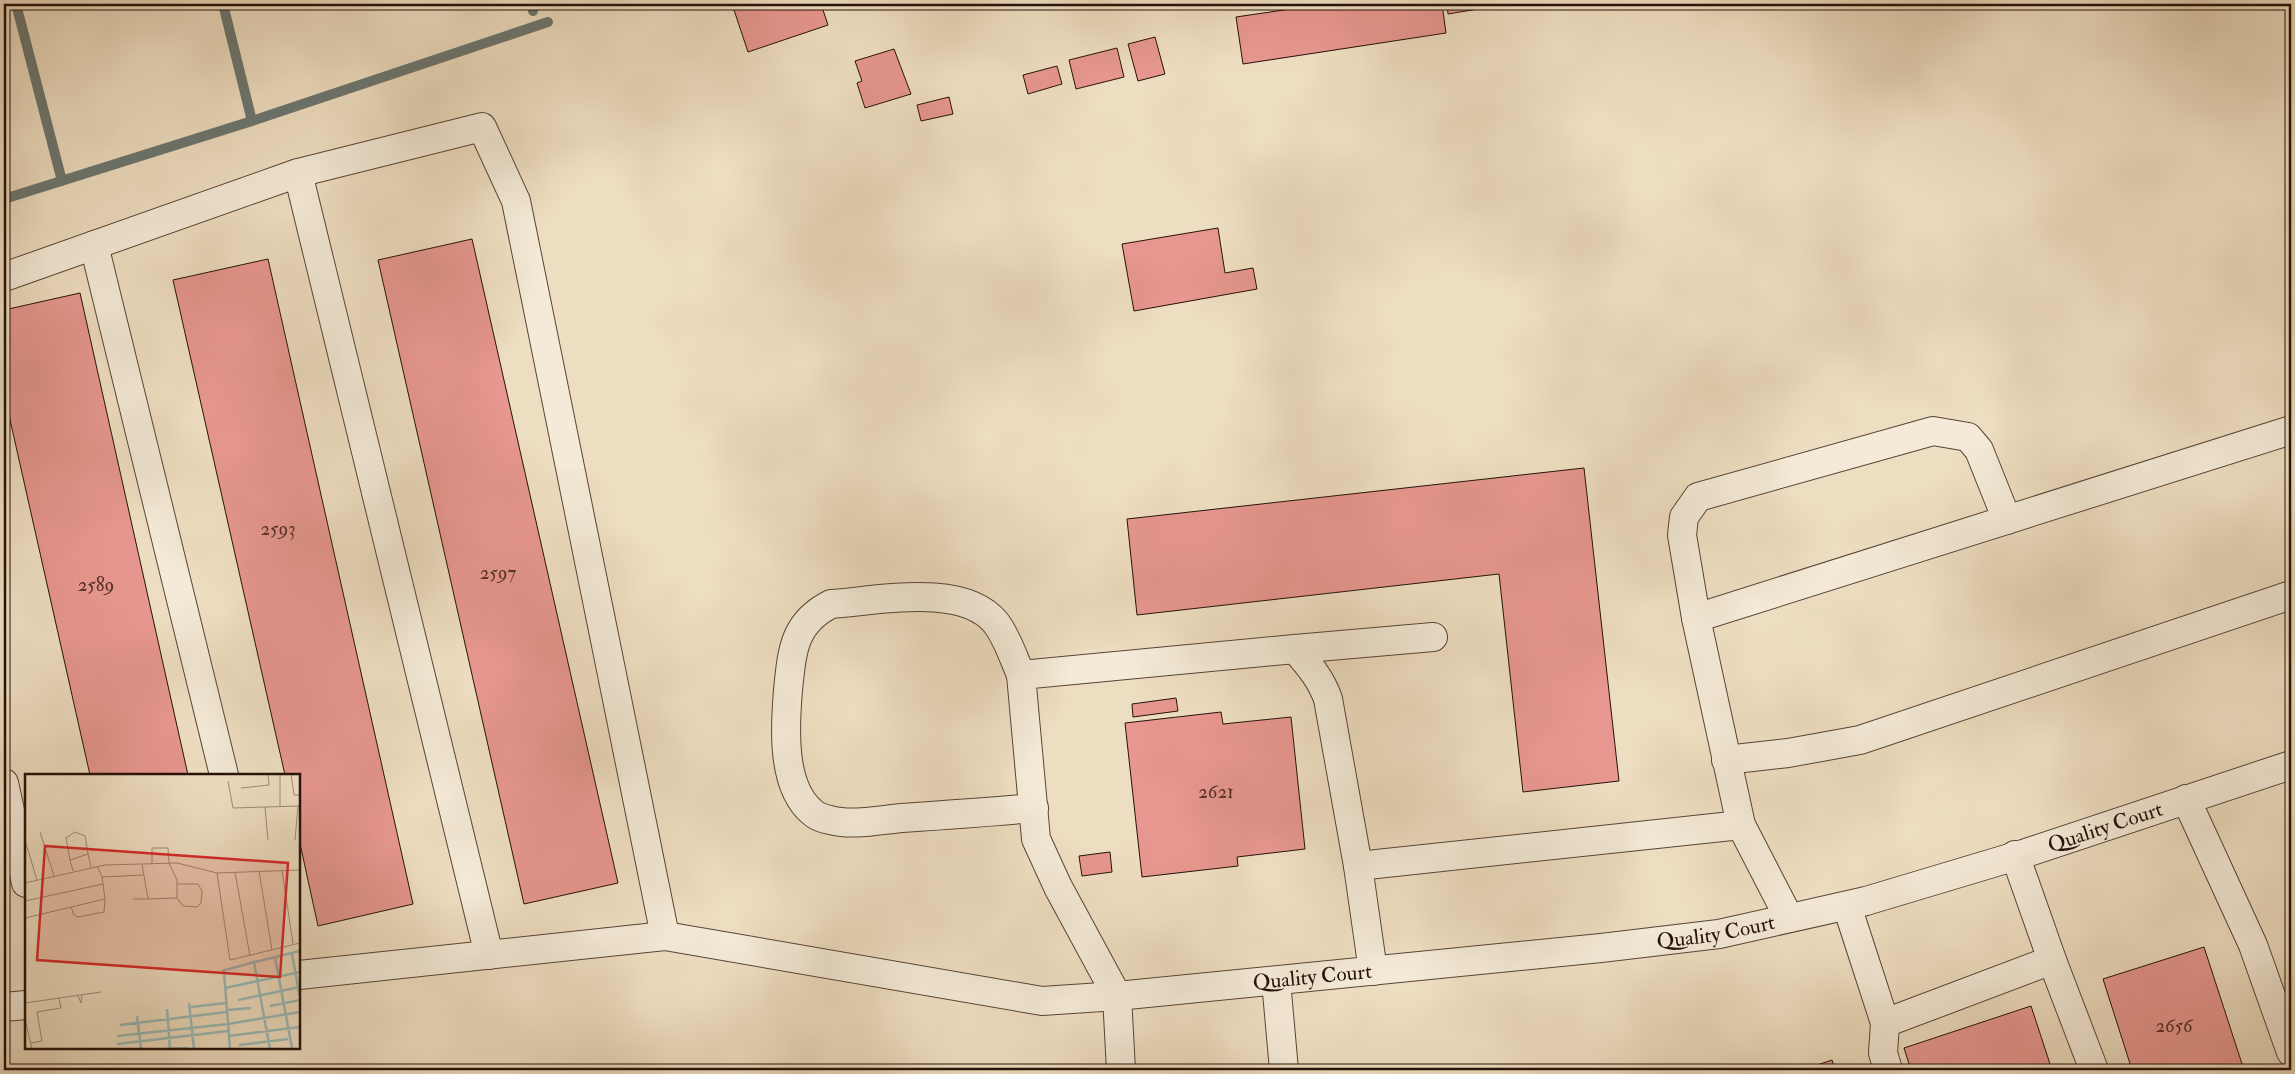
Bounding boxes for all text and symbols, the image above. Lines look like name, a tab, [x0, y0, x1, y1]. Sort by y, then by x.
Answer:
house number: 2593	[261, 517, 295, 541]
house number: 2597	[480, 561, 516, 585]
house number: 2589	[78, 573, 114, 597]
inset map	[25, 774, 300, 1049]
house number: 2621	[1198, 780, 1234, 804]
street label: Quality Court	[2044, 796, 2166, 859]
street label: Quality Court	[1655, 909, 1778, 955]
street label: Quality Court	[1251, 958, 1373, 996]
house number: 2656	[2155, 1014, 2194, 1038]

